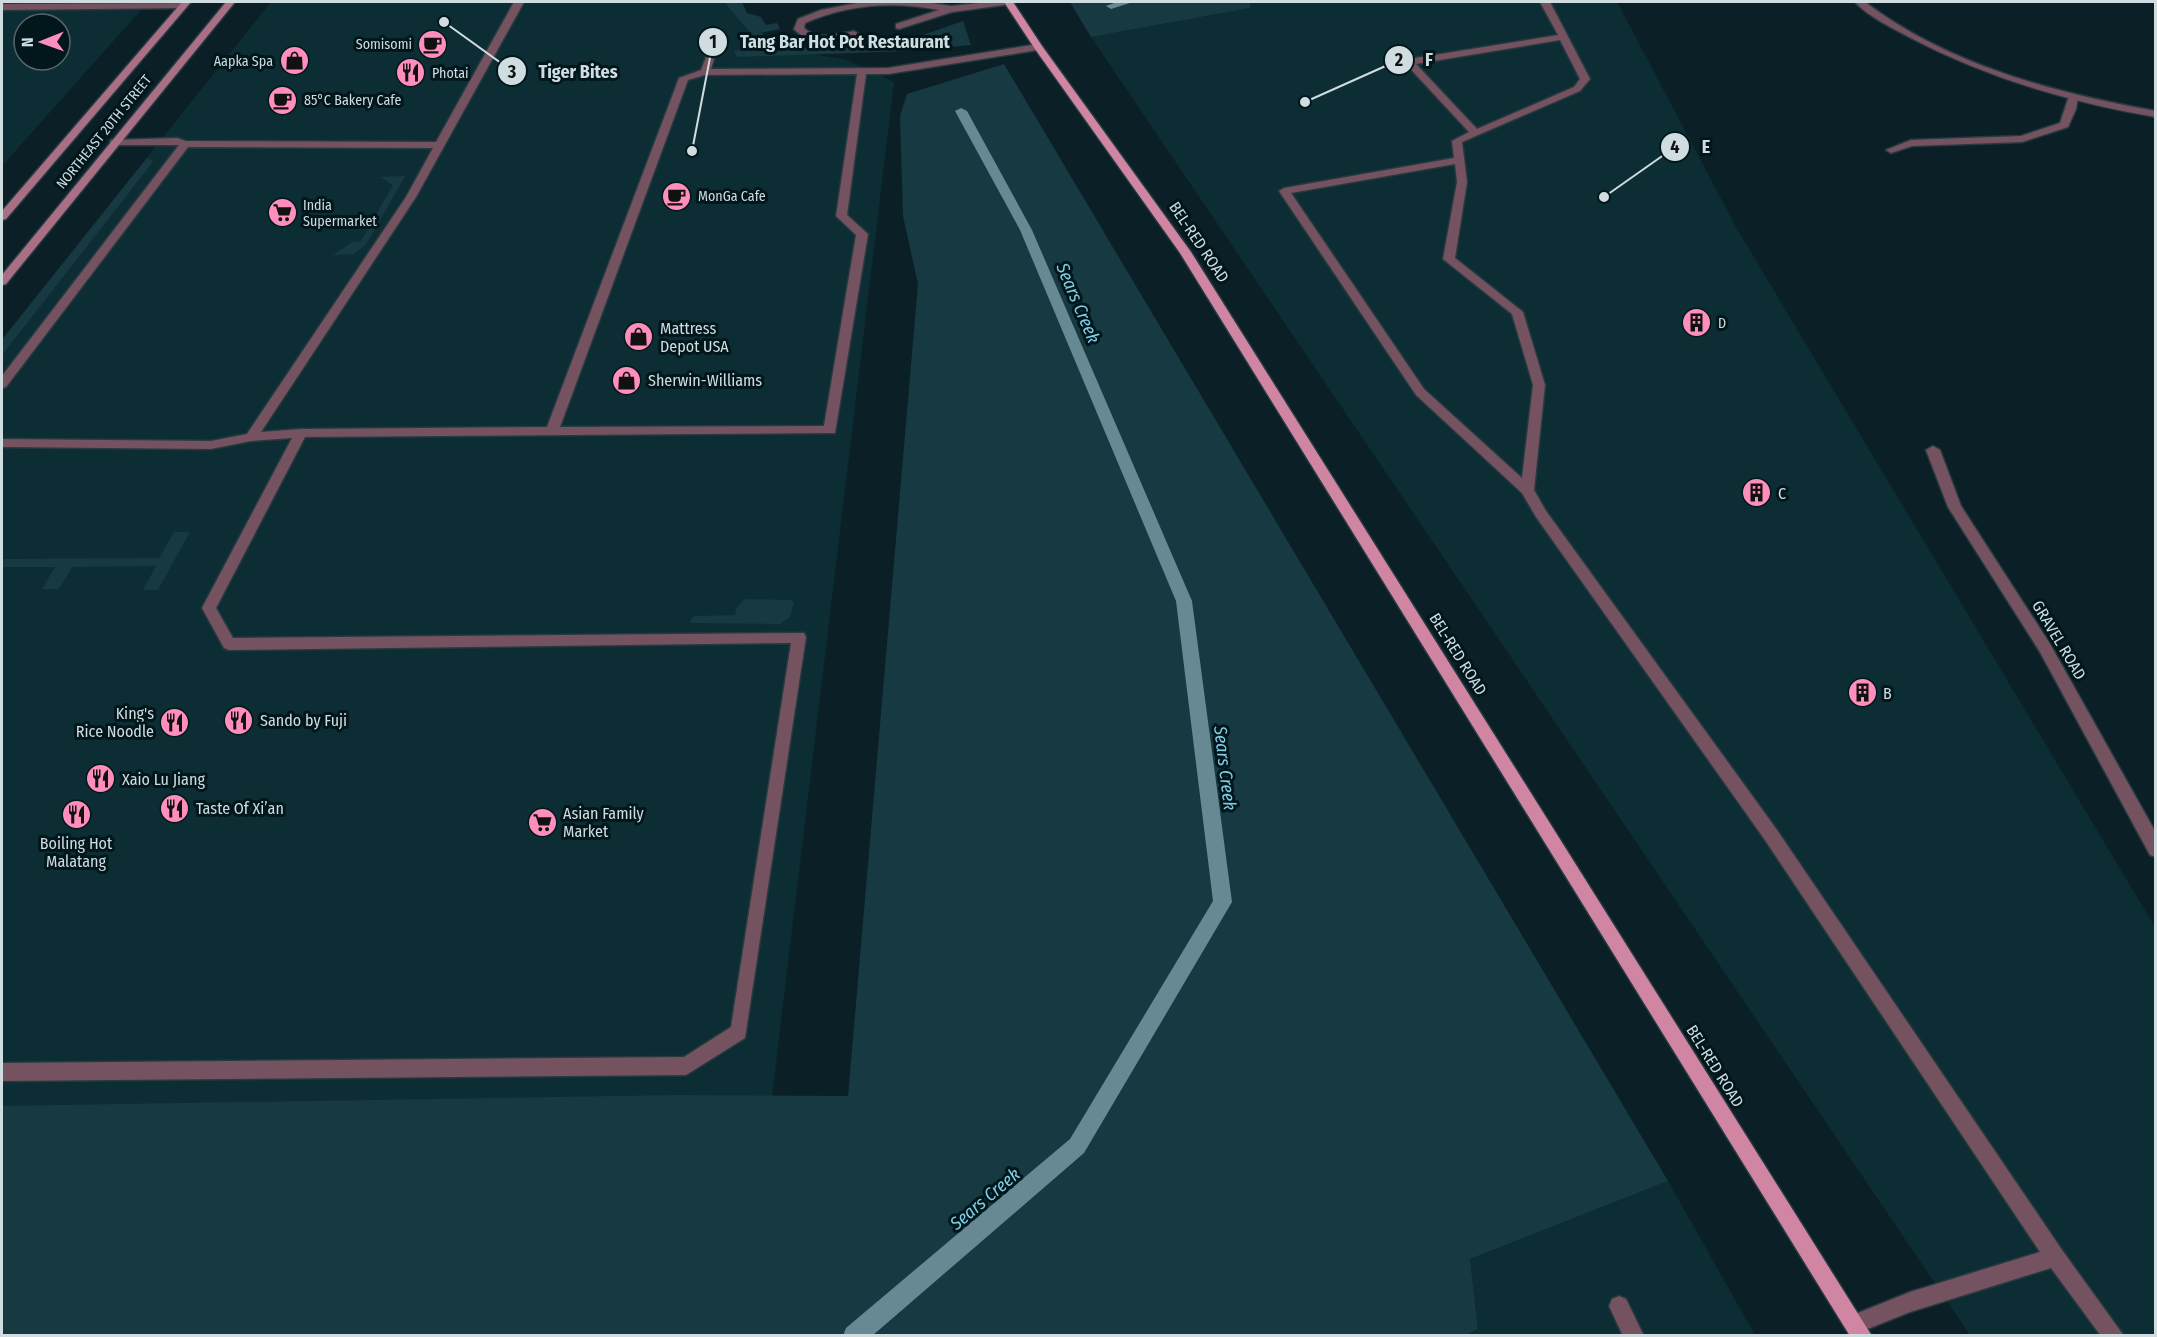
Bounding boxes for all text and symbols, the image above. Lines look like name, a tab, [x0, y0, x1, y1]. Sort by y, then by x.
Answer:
north arrow	[12, 12, 72, 72]
callout: Tang Bar Hot Pot Restaurant	[698, 24, 962, 60]
cafe icon: Somisomi	[417, 28, 449, 60]
text: 1	[709, 31, 717, 53]
text: Tang Bar Hot Pot Restaurant	[740, 31, 951, 53]
place label: Somisomi	[356, 36, 412, 53]
text: N	[18, 37, 37, 47]
callout: F	[1384, 42, 1445, 78]
shop icon: Aapka Spa	[278, 45, 310, 77]
text: 2	[1394, 49, 1403, 71]
text: F	[1425, 49, 1433, 71]
place label: Aapka Spa	[214, 53, 273, 70]
callout: Tiger Bites	[497, 53, 630, 89]
restaurant icon: Photai	[395, 57, 427, 89]
text: 3	[507, 61, 517, 83]
text: Tiger Bites	[538, 61, 618, 83]
place label: Photai	[432, 65, 469, 82]
street label: NORTHEAST 20TH STREET	[53, 71, 155, 192]
cafe icon: 85°C Bakery Cafe	[267, 84, 299, 116]
place label: 85°C Bakery Cafe	[304, 92, 401, 109]
callout: E	[1660, 129, 1722, 165]
text: 4	[1670, 136, 1680, 158]
text: E	[1702, 136, 1711, 158]
cafe icon: MonGa Cafe	[661, 180, 693, 212]
place label: MonGa Cafe	[698, 188, 766, 205]
supermarket icon: India Supermarket	[266, 197, 298, 229]
place label: India Supermarket	[303, 197, 377, 230]
street label: BEL-RED ROAD	[1165, 198, 1233, 286]
water label: Sears Creek	[1051, 259, 1105, 346]
building icon: D	[1681, 307, 1713, 339]
place label: D	[1718, 315, 1726, 332]
place label: Mattress Depot USA	[660, 319, 729, 356]
shop icon: Mattress Depot USA	[623, 321, 655, 353]
shop icon: Sherwin-Williams	[611, 364, 643, 396]
place label: Sherwin-Williams	[648, 371, 762, 390]
building icon: C	[1741, 477, 1773, 509]
place label: C	[1778, 484, 1786, 503]
street label: GRAVEL ROAD	[2028, 597, 2090, 683]
street label: BEL-RED ROAD	[1425, 609, 1491, 699]
building icon: B	[1846, 677, 1878, 709]
place label: B	[1883, 684, 1892, 703]
place label: King's Rice Noodle	[76, 704, 154, 741]
restaurant icon: Sando by Fuji	[223, 704, 255, 736]
restaurant icon: King's Rice Noodle	[159, 706, 191, 738]
place label: Sando by Fuji	[260, 711, 347, 730]
water label: Sears Creek	[1209, 724, 1241, 811]
restaurant icon: Xaio Lu Jiang	[85, 763, 117, 795]
place label: Xaio Lu Jiang	[122, 770, 205, 789]
restaurant icon: Taste Of Xi’an	[159, 792, 191, 824]
restaurant icon: Boiling Hot Malatang	[60, 799, 92, 831]
place label: Taste Of Xi’an	[196, 799, 284, 818]
place label: Asian Family Market	[563, 804, 645, 841]
supermarket icon: Asian Family Market	[526, 806, 558, 838]
place label: Boiling Hot Malatang	[40, 834, 113, 871]
street label: BEL-RED ROAD	[1682, 1021, 1748, 1111]
water label: Sears Creek	[945, 1163, 1025, 1235]

